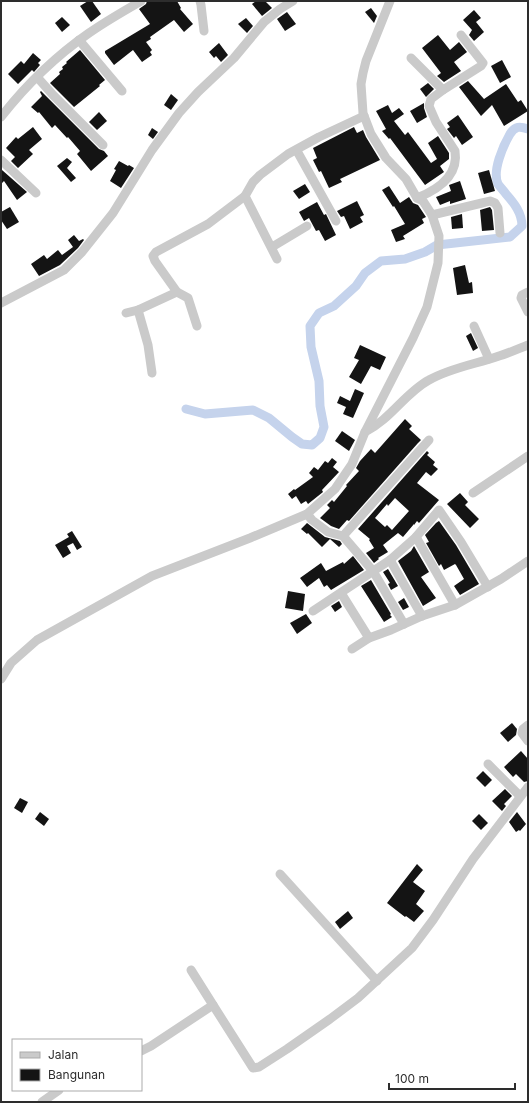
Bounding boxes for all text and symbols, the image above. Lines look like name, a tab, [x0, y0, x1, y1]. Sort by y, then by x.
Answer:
legend	[12, 1039, 142, 1091]
text: Jalan	[48, 1047, 78, 1062]
scale bar	[389, 1065, 515, 1091]
text: Bangunan	[48, 1067, 105, 1082]
text: 100 m	[395, 1071, 429, 1086]

